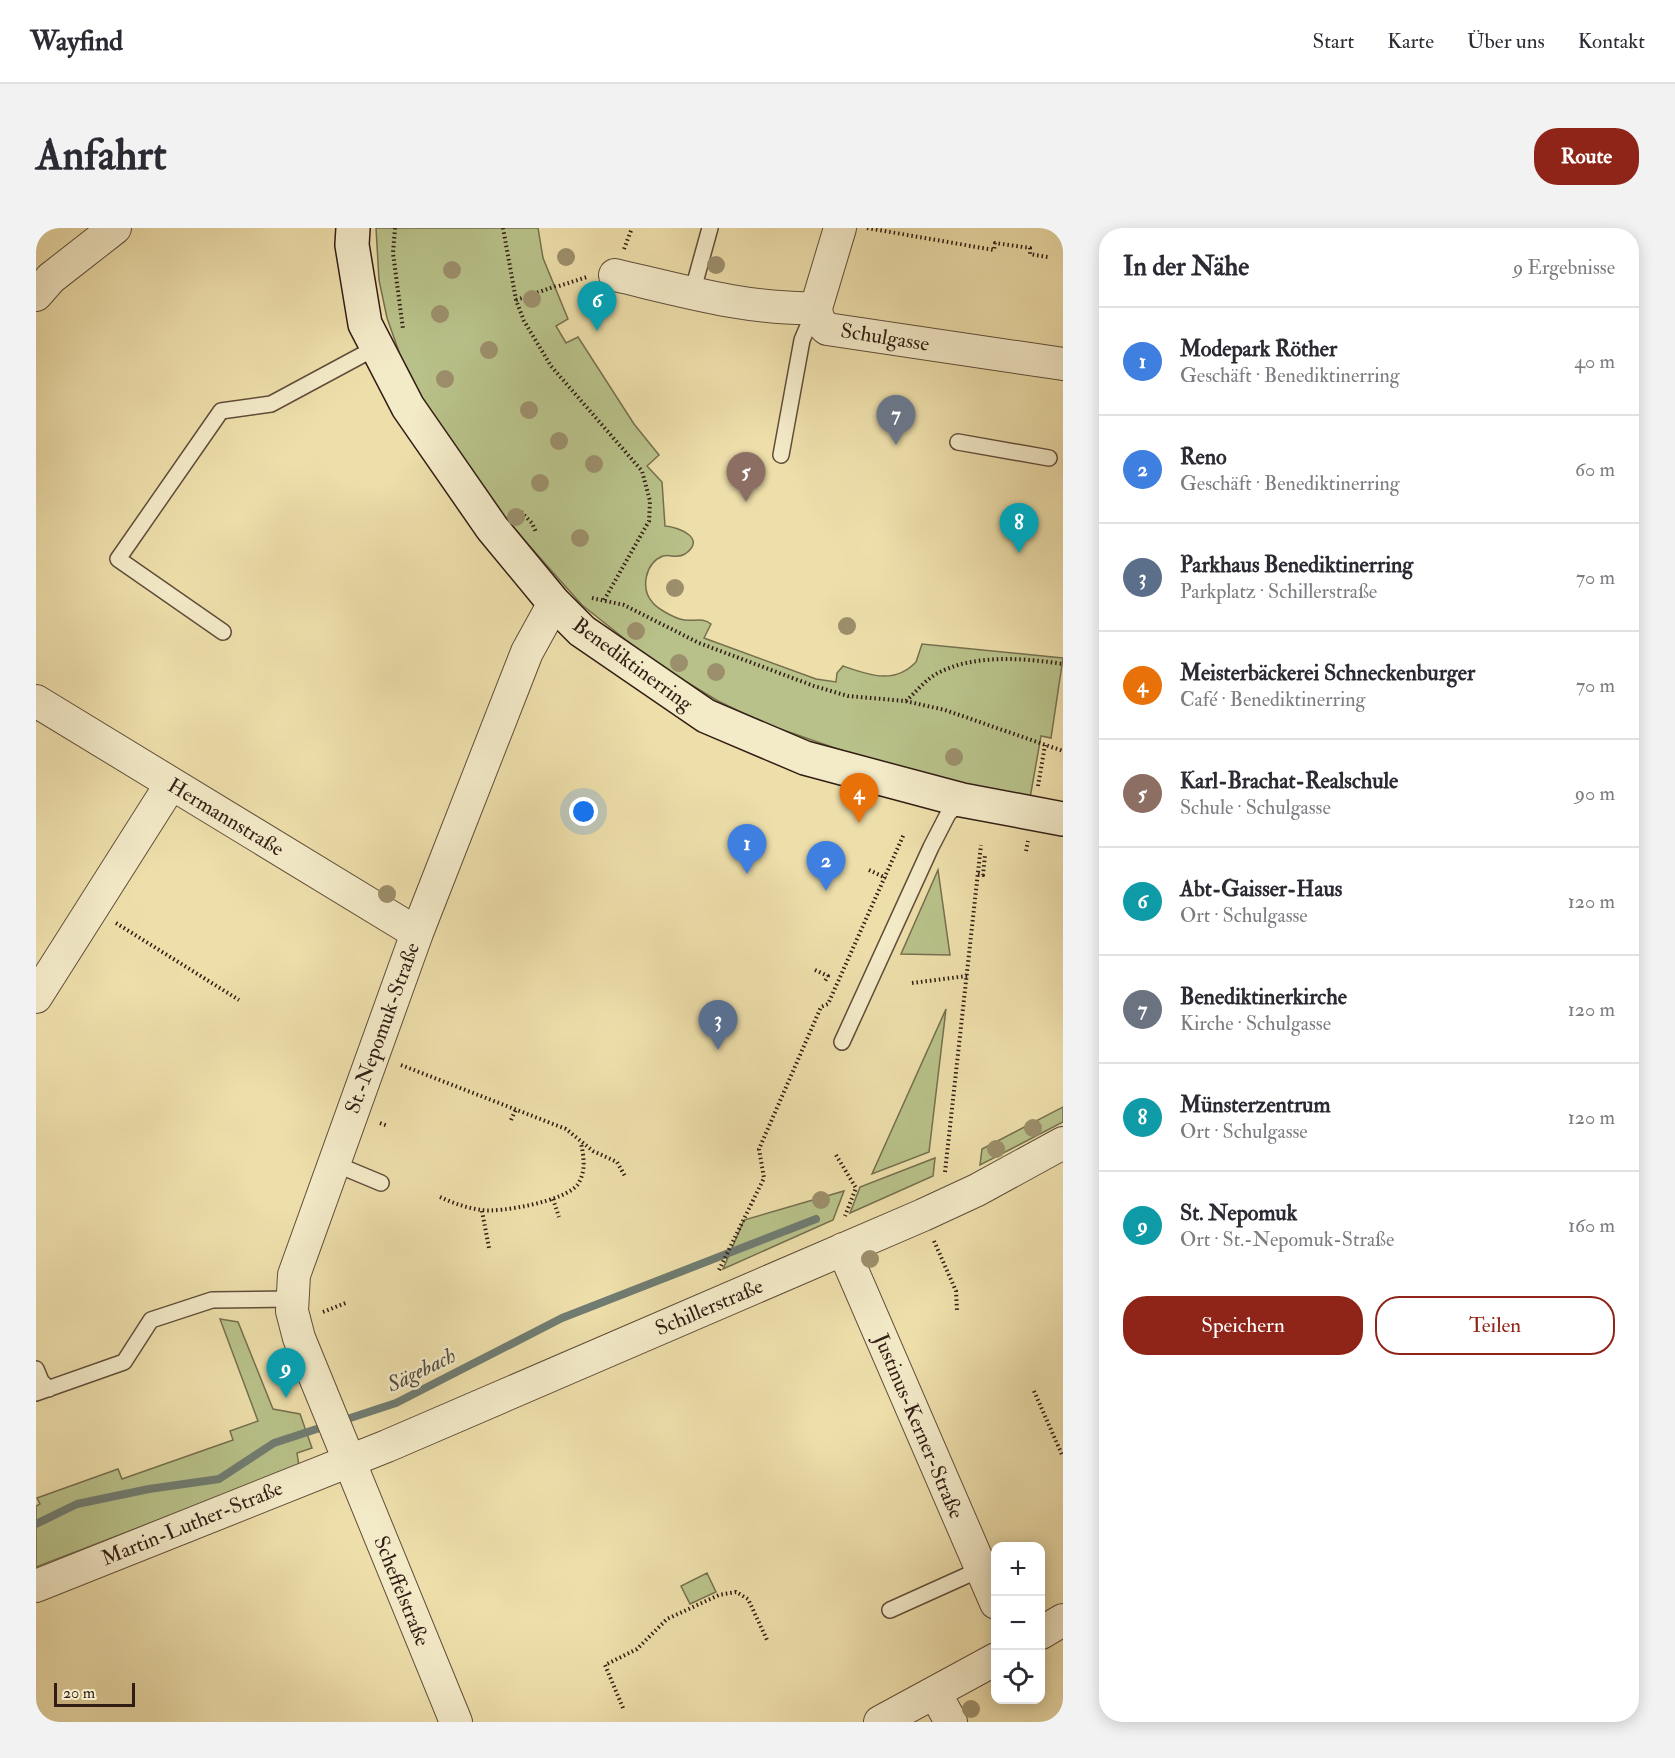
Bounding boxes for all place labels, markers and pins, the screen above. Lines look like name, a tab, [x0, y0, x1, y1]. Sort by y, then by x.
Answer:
pin: 6	[578, 282, 616, 331]
pin: 7	[876, 396, 916, 445]
pin: 5	[726, 452, 766, 502]
pin: 8	[1000, 504, 1038, 553]
pin: 4	[840, 774, 878, 823]
pin: 1	[728, 824, 766, 874]
pin: 2	[806, 842, 846, 891]
pin: 3	[698, 1000, 738, 1050]
pin: 9	[266, 1348, 306, 1398]

